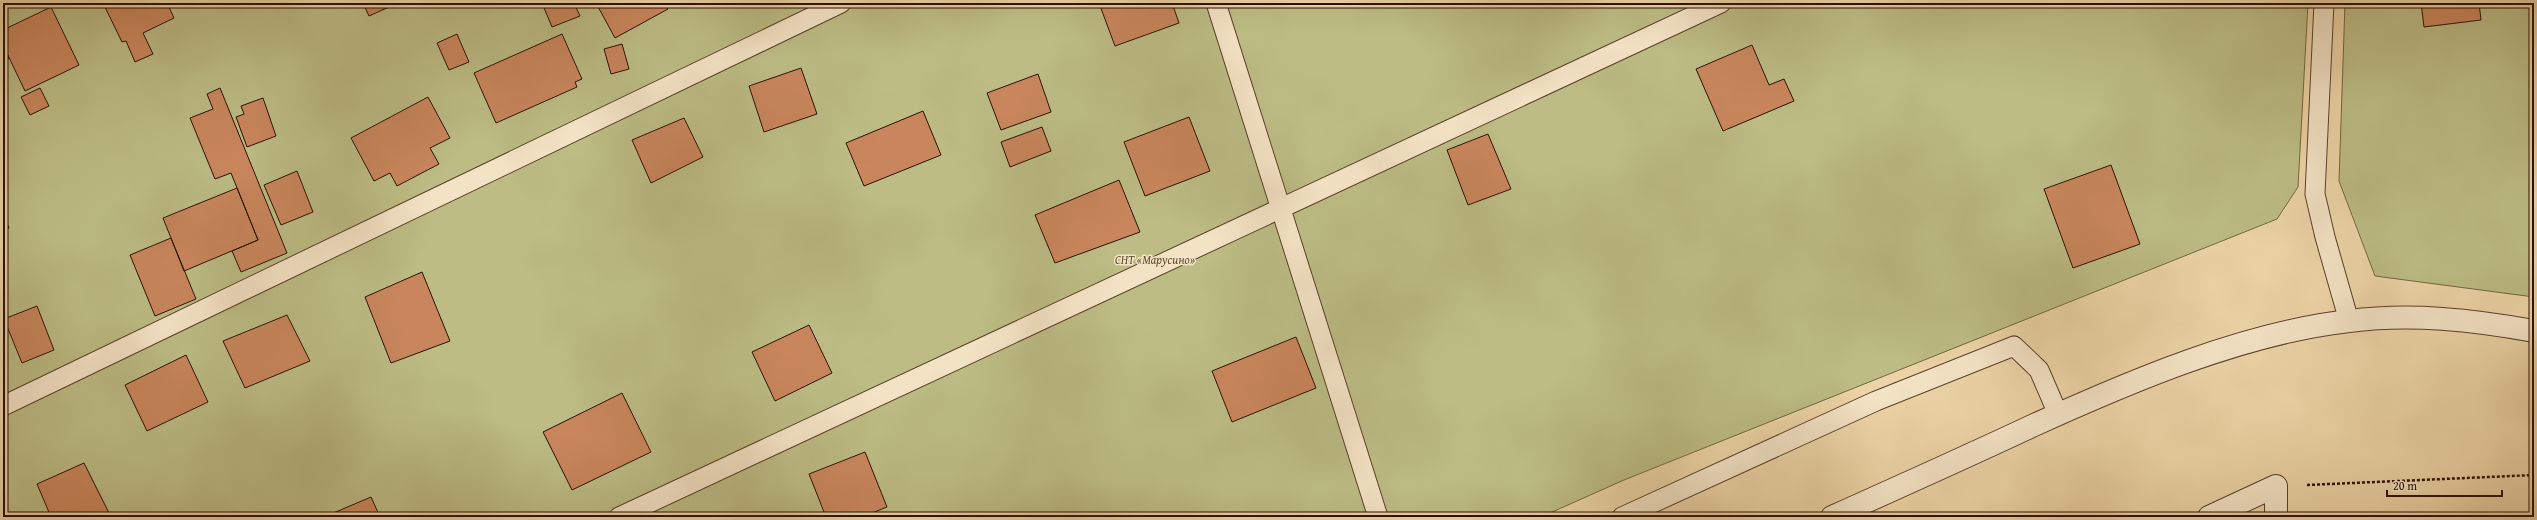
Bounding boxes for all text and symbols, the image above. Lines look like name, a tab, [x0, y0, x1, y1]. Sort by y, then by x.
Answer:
park label: СНТ «Марусино»	[1115, 251, 1195, 268]
scale bar	[2387, 472, 2502, 498]
text: 20 m	[2393, 477, 2417, 494]

